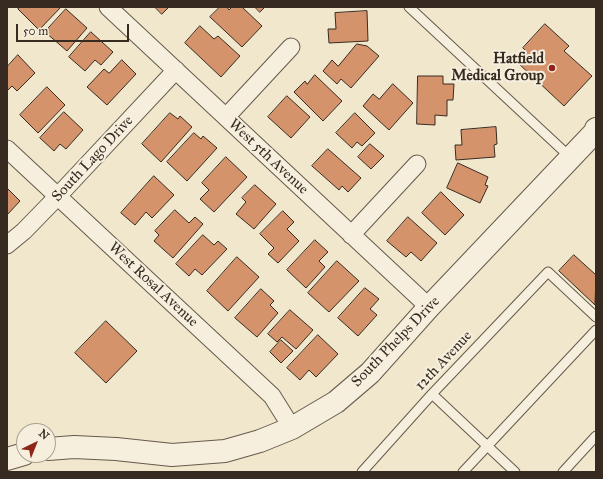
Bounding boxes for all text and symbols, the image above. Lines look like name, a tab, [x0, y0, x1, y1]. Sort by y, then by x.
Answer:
scale bar	[18, 16, 131, 42]
text: 50 m	[23, 24, 48, 38]
place label: Hatfield Medical Group	[451, 50, 544, 85]
marker: Hatfield Medical Group	[547, 63, 557, 73]
street label: South Lago Drive	[49, 112, 137, 206]
street label: West 5th Avenue	[224, 115, 312, 199]
street label: West Rosal Avenue	[104, 239, 202, 331]
street label: South Phelps Drive	[348, 293, 444, 391]
street label: 12th Avenue	[412, 327, 476, 395]
north arrow	[16, 423, 56, 463]
text: N	[36, 427, 52, 443]

